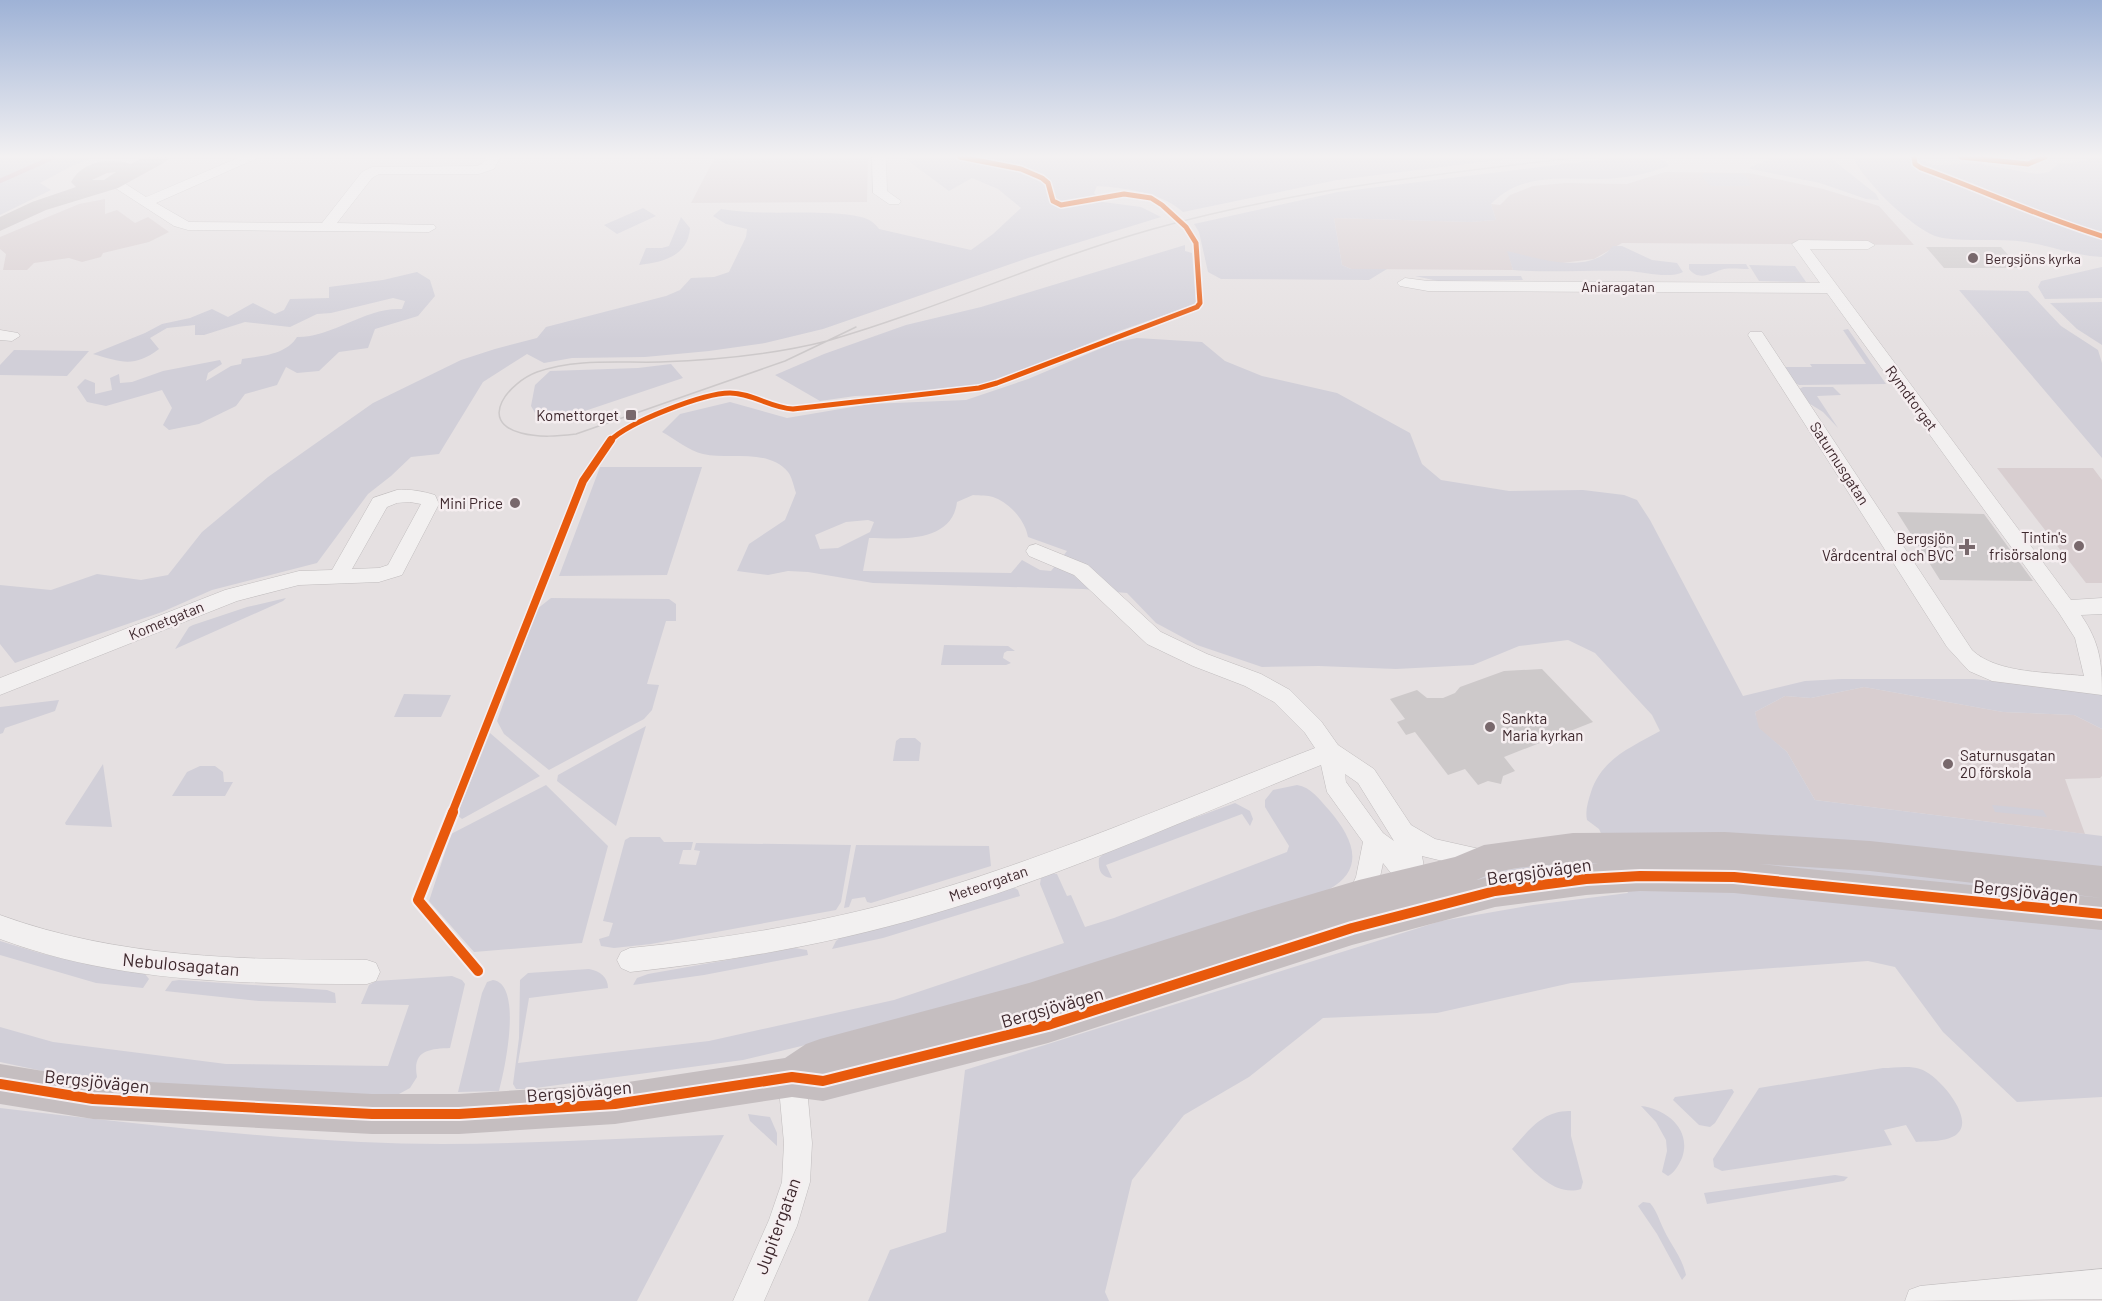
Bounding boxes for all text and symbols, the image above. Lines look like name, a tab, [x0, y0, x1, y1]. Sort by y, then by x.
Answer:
place label: Bergsjöns kyrka	[1985, 250, 2081, 267]
marker: Bergsjöns kyrka	[1966, 251, 1980, 265]
street label: Aniaragatan	[1581, 278, 1655, 295]
street label: Rymdtorget	[1882, 362, 1942, 434]
place label: Komettorget	[536, 406, 619, 424]
marker: Komettorget	[624, 408, 638, 422]
street label: Saturnusgatan	[1806, 418, 1874, 508]
place label: Mini Price	[440, 494, 503, 512]
marker: Mini Price	[508, 496, 522, 510]
place label: Tintin's frisörsalong	[1989, 528, 2067, 563]
place label: Bergsjön Vårdcentral och BVC	[1822, 529, 1954, 564]
marker: Bergsjön Vårdcentral och BVC	[1958, 538, 1976, 556]
marker: Tintin's frisörsalong	[2072, 539, 2086, 553]
street label: Kometgatan	[126, 597, 206, 643]
place label: Sankta Maria kyrkan	[1502, 709, 1583, 744]
marker: Sankta Maria kyrkan	[1483, 720, 1497, 734]
place label: Saturnusgatan 20 förskola	[1960, 746, 2055, 781]
marker: Saturnusgatan 20 förskola	[1941, 757, 1955, 771]
street label: Bergsjövägen	[1485, 853, 1593, 889]
street label: Meteorgatan	[946, 861, 1030, 905]
street label: Bergsjövägen	[1972, 875, 2080, 907]
street label: Nebulosagatan	[122, 948, 240, 980]
street label: Bergsjövägen	[998, 982, 1106, 1032]
street label: Bergsjövägen	[43, 1065, 151, 1097]
street label: Bergsjövägen	[525, 1075, 633, 1107]
street label: Jupitergatan	[749, 1175, 805, 1277]

